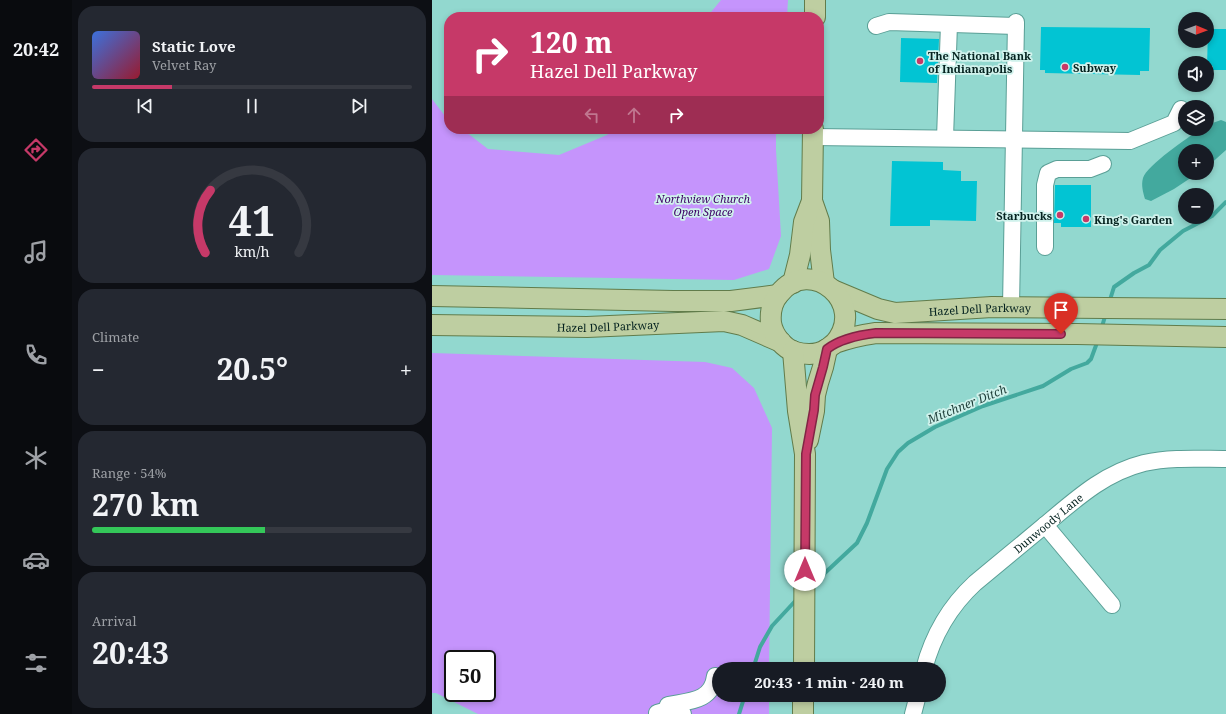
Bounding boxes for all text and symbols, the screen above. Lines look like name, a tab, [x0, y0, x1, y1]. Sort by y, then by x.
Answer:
north arrow	[1178, 12, 1214, 48]
map controls	[1178, 12, 1214, 224]
text: 120 m	[530, 23, 612, 61]
icon: right	[464, 28, 516, 80]
text: Static Love	[152, 36, 236, 56]
text: 20:42	[13, 37, 59, 61]
place label: The National Bank of Indianapolis	[928, 48, 1031, 76]
text: Velvet Ray	[152, 56, 216, 74]
marker: The National Bank of Indianapolis	[915, 56, 925, 66]
button: sound	[1178, 56, 1214, 92]
text: Hazel Dell Parkway	[530, 59, 698, 83]
place label: Subway	[1073, 60, 1117, 75]
marker: Subway	[1060, 62, 1070, 72]
icon: previous	[134, 95, 156, 117]
icon: pause	[241, 95, 263, 117]
icon: next	[348, 95, 370, 117]
button: layers	[1178, 100, 1214, 136]
icon: left	[581, 104, 603, 126]
icon: ahead	[623, 104, 645, 126]
icon: right	[665, 104, 687, 126]
icon: directions	[22, 136, 50, 164]
button: +	[1178, 144, 1214, 180]
button: −	[1178, 188, 1214, 224]
park label: Northview Church Open Space	[655, 191, 750, 219]
text: 41	[228, 192, 276, 248]
place label: Starbucks	[996, 208, 1052, 223]
marker: Starbucks	[1055, 210, 1065, 220]
place label: King's Garden	[1094, 212, 1173, 227]
marker: King's Garden	[1081, 214, 1091, 224]
icon: music	[22, 238, 50, 266]
text: km/h	[234, 242, 270, 261]
pin	[1044, 293, 1078, 334]
street label: Hazel Dell Parkway	[928, 299, 1032, 318]
icon: arrive	[1050, 299, 1072, 321]
street label: Hazel Dell Parkway	[557, 316, 660, 335]
text: Climate	[92, 328, 139, 346]
icon: phone	[22, 341, 50, 369]
text: 20.5°	[216, 348, 288, 389]
text: −	[92, 354, 105, 384]
text: +	[400, 354, 412, 384]
water label: Mitchner Ditch	[924, 380, 1009, 428]
icon: climate	[22, 444, 50, 472]
text: Range · 54%	[92, 464, 166, 482]
text: 270 km	[92, 484, 199, 525]
street label: Dunwoody Lane	[1010, 489, 1086, 556]
icon: car	[22, 546, 50, 574]
position arrow	[784, 549, 826, 591]
text: Arrival	[92, 612, 136, 630]
text: 20:43	[92, 632, 169, 673]
icon: filters	[22, 649, 50, 677]
speed limit sign: 50	[444, 650, 496, 702]
text: 20:43 · 1 min · 240 m	[754, 672, 904, 692]

